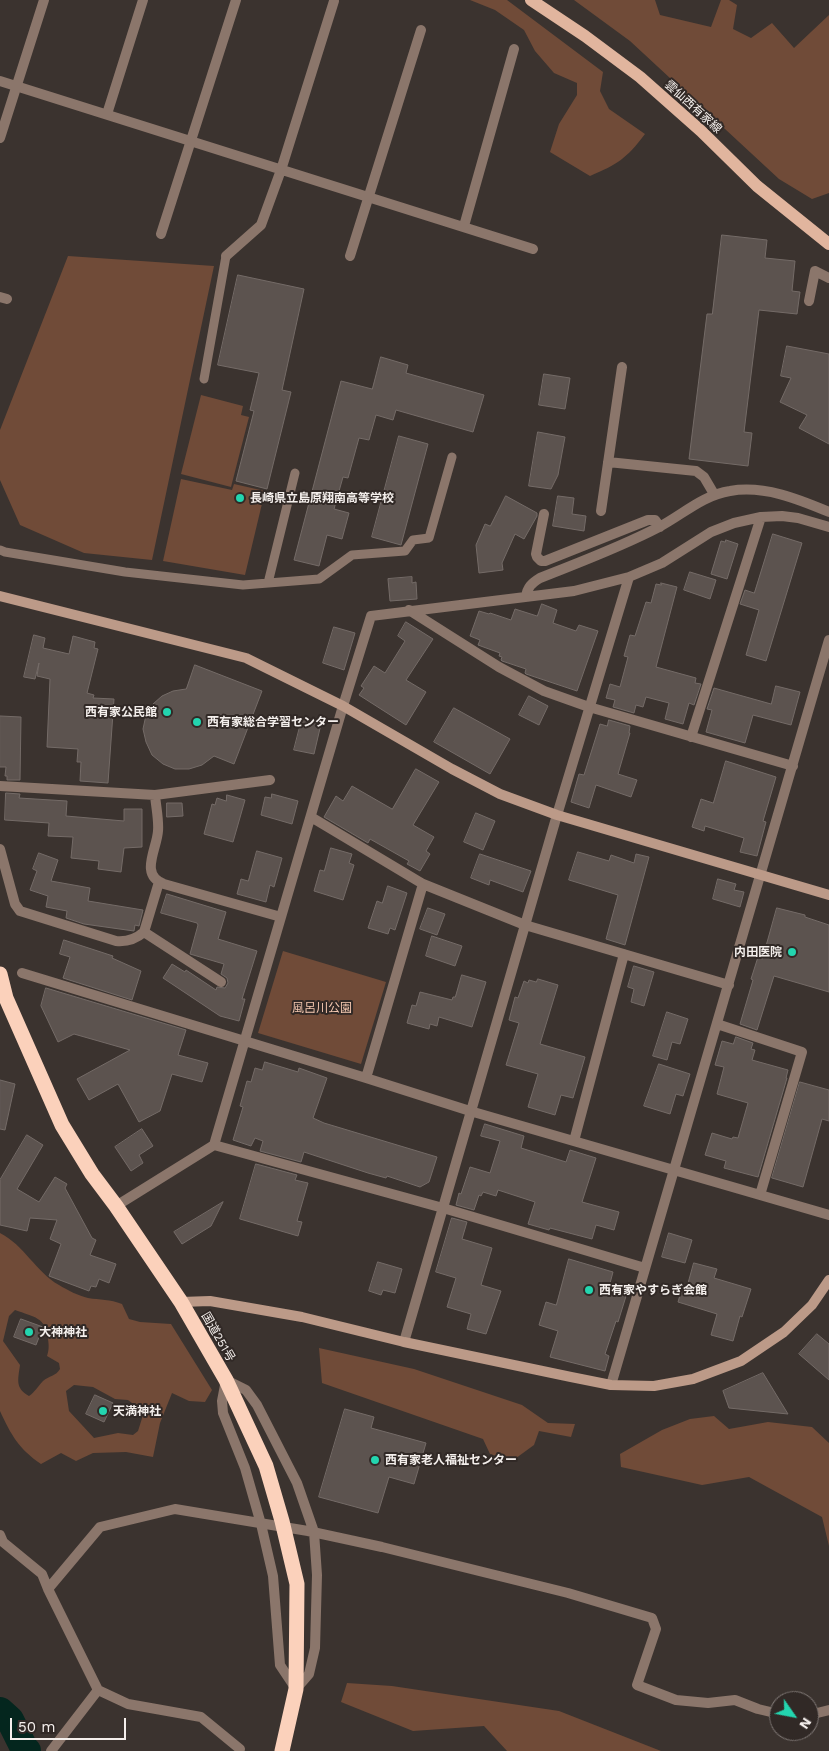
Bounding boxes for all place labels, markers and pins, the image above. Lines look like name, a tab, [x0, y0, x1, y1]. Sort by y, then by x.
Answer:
place label: 長崎県立島原翔南高等学校	[250, 491, 394, 505]
marker: 長崎県立島原翔南高等学校	[234, 492, 246, 504]
place label: 西有家公民館	[85, 705, 157, 719]
marker: 西有家公民館	[161, 706, 173, 718]
place label: 西有家総合学習センター	[207, 715, 339, 729]
marker: 西有家総合学習センター	[191, 716, 203, 728]
place label: 内田医院	[734, 945, 782, 959]
marker: 内田医院	[786, 946, 798, 958]
place label: 西有家やすらぎ会館	[599, 1283, 707, 1297]
marker: 西有家やすらぎ会館	[583, 1284, 595, 1296]
place label: 大神神社	[39, 1325, 87, 1339]
marker: 大神神社	[23, 1326, 35, 1338]
place label: 天満神社	[113, 1404, 161, 1418]
marker: 天満神社	[97, 1405, 109, 1417]
place label: 西有家老人福祉センター	[385, 1453, 517, 1467]
marker: 西有家老人福祉センター	[369, 1454, 381, 1466]

